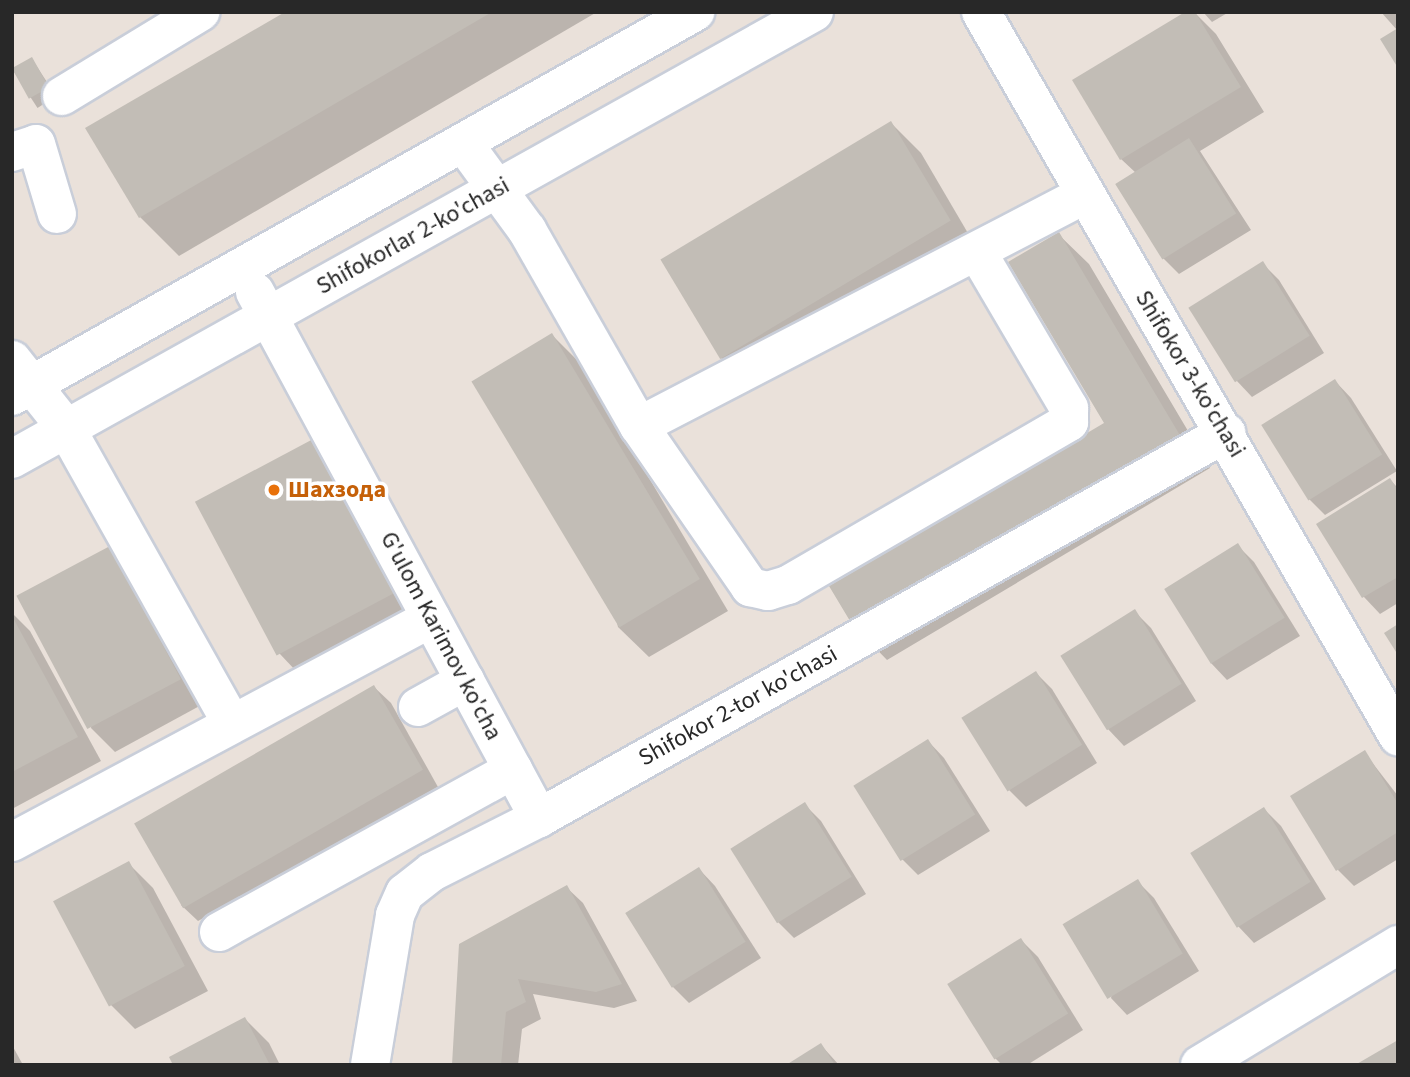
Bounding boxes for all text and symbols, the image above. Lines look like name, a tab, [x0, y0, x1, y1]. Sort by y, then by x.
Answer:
street label: Shifokorlar 2-ko'chasi	[311, 171, 515, 301]
street label: Shifokor 3-ko'chasi	[1129, 285, 1251, 463]
place label: Шахзода	[288, 476, 386, 504]
marker: Шахзода	[266, 482, 282, 498]
street label: G'ulom Karimov ko'cha	[374, 527, 508, 745]
street label: Shifokor 2-tor ko'chasi	[634, 639, 842, 773]

